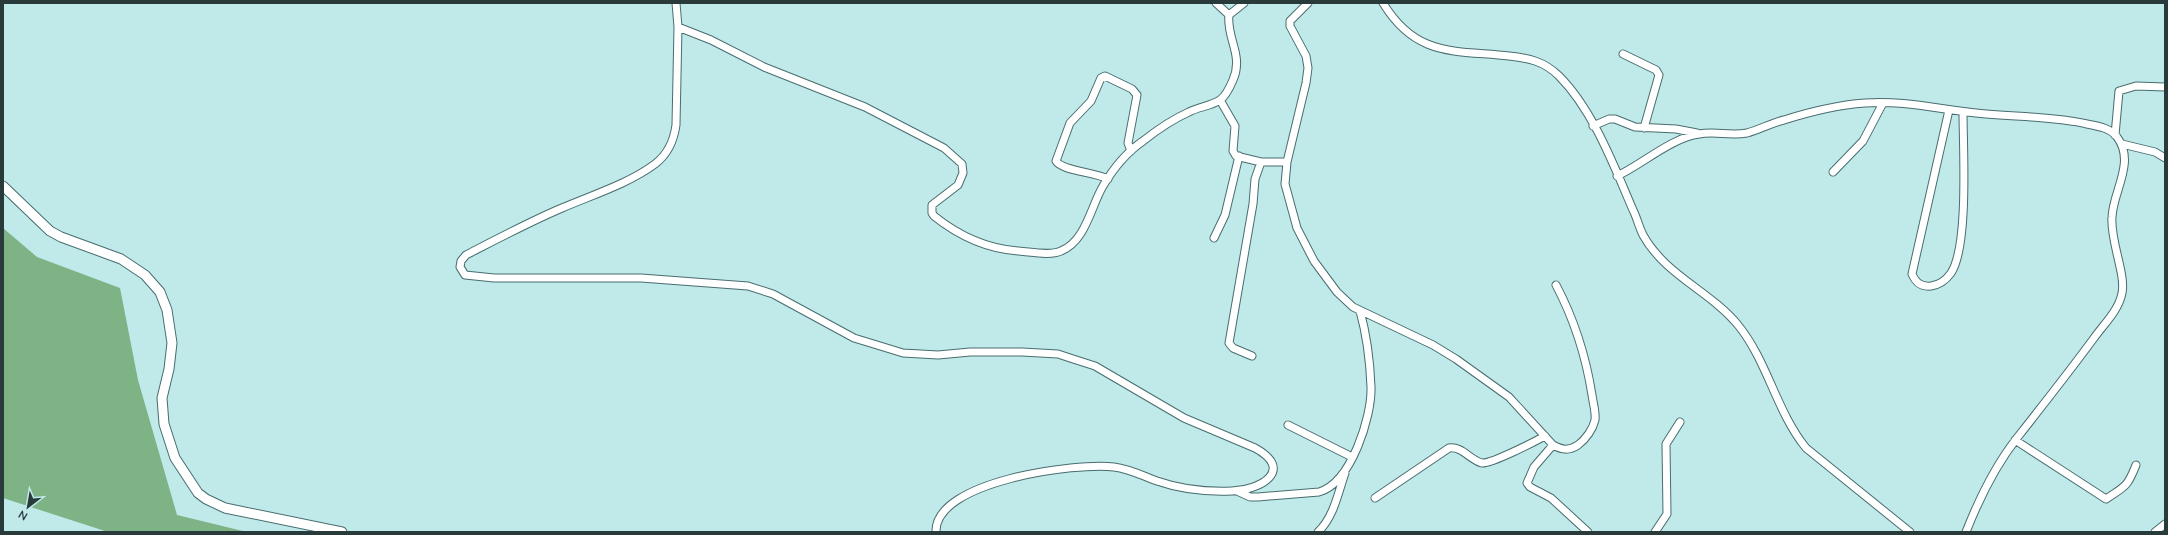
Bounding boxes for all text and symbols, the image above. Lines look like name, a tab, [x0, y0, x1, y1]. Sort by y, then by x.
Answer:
north arrow	[8, 487, 48, 527]
text: N	[16, 507, 30, 524]

